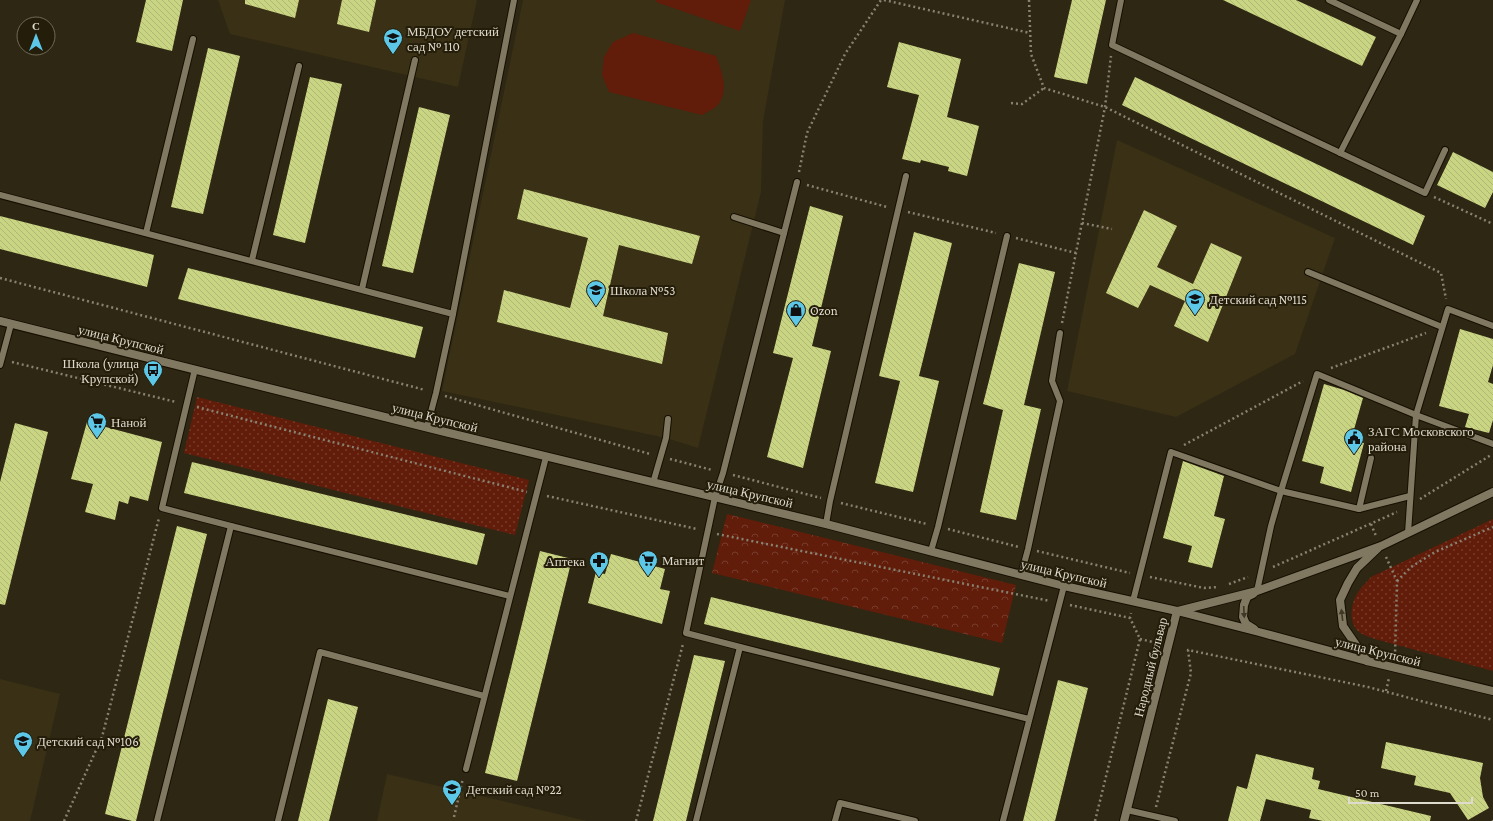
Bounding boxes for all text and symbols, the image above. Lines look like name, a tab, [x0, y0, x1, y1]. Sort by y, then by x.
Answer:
north arrow	[16, 16, 56, 56]
text: С	[32, 20, 40, 32]
place label: МБДОУ детский сад № 110	[407, 24, 499, 54]
school or university icon: МБДОУ детский сад № 110	[382, 27, 404, 55]
school or university icon: Школа №53	[585, 279, 607, 307]
place label: Школа №53	[610, 283, 675, 298]
school or university icon: Детский сад №115	[1184, 288, 1206, 316]
place label: Детский сад №115	[1209, 292, 1307, 307]
shop icon: Ozon	[785, 299, 807, 327]
place label: Ozon	[810, 303, 838, 318]
street label: улица Крупской	[76, 322, 165, 357]
place label: Школа (улица Крупской)	[63, 356, 139, 387]
bus stop icon: Школа (улица Крупской)	[142, 359, 164, 387]
street label: улица Крупской	[390, 400, 479, 435]
supermarket icon: Наной	[86, 411, 108, 439]
place label: Наной	[111, 415, 147, 430]
place label: ЗАГС Московского района	[1368, 424, 1474, 454]
public building icon: ЗАГС Московского района	[1343, 427, 1365, 455]
street label: улица Крупской	[705, 476, 794, 511]
supermarket icon: Магнит	[637, 549, 659, 577]
pharmacy icon: Аптека	[588, 550, 610, 578]
place label: Магнит	[662, 553, 705, 568]
place label: Аптека	[545, 554, 585, 569]
street label: улица Крупской	[1019, 556, 1108, 591]
one-way arrow	[1241, 606, 1247, 619]
one-way arrow	[1339, 609, 1345, 622]
street label: Народный бульвар	[1131, 616, 1170, 719]
street label: улица Крупской	[1333, 634, 1422, 669]
school or university icon: Детский сад №106	[12, 730, 34, 758]
place label: Детский сад №106	[37, 734, 139, 749]
school or university icon: Детский сад №22	[441, 778, 463, 806]
scale bar	[1349, 779, 1472, 805]
place label: Детский сад №22	[466, 782, 562, 797]
text: 50 m	[1355, 786, 1380, 800]

